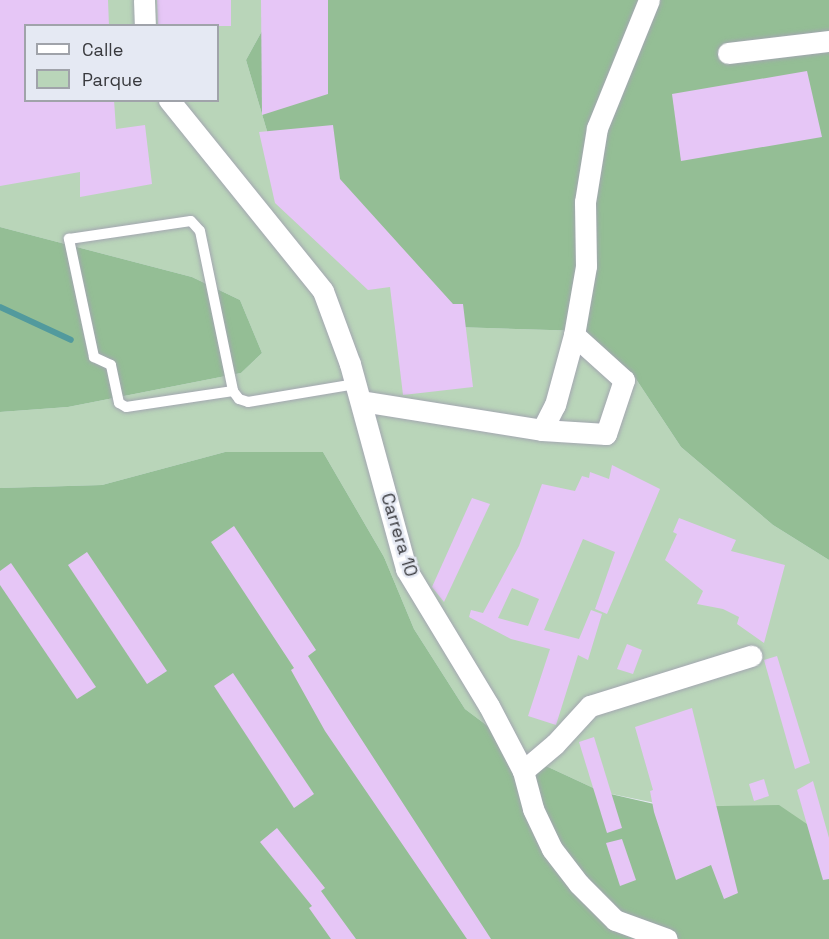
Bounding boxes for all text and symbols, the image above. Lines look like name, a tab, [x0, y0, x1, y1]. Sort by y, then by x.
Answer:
legend	[24, 24, 219, 102]
text: Calle	[82, 38, 123, 61]
text: Parque	[82, 68, 143, 91]
street label: Carrera 10	[376, 491, 422, 579]

